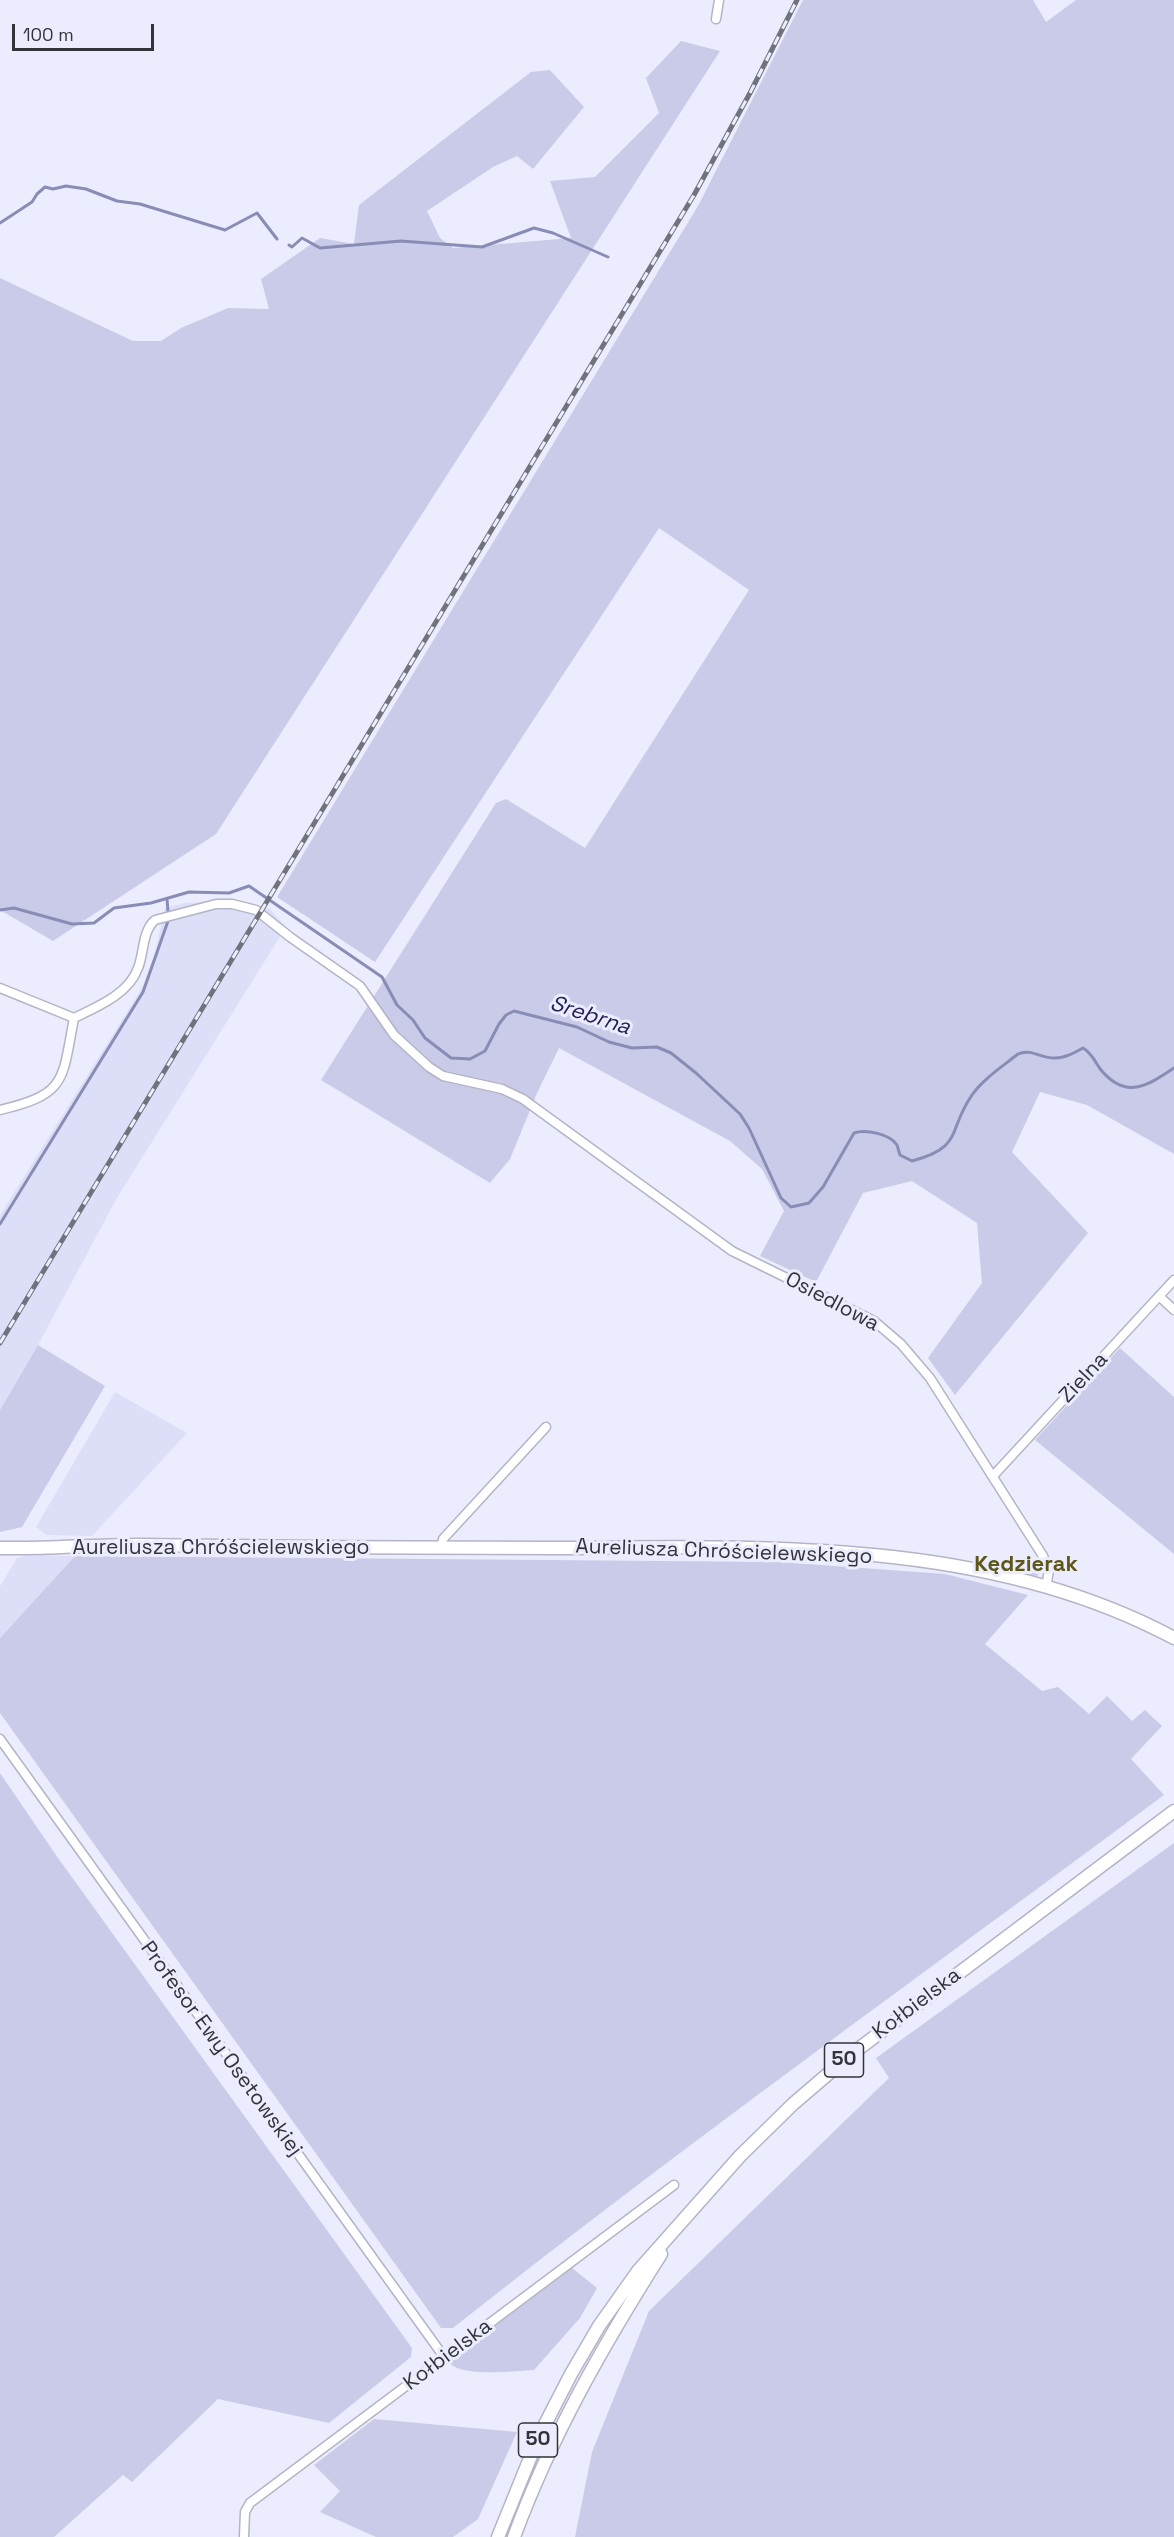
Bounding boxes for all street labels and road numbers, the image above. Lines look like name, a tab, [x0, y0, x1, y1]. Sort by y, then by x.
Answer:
street label: Osiedlowa	[781, 1267, 883, 1337]
street label: Zielna	[1054, 1348, 1114, 1408]
street label: Aureliusza Chróścielewskiego	[575, 1534, 873, 1570]
street label: Aureliusza Chróścielewskiego	[72, 1535, 370, 1561]
street label: Profesor Ewy Osetowskiej	[135, 1937, 307, 2161]
street label: Kołbielska	[868, 1963, 966, 2045]
road number: 50	[824, 2043, 864, 2077]
street label: Kołbielska	[399, 2314, 497, 2396]
road number: 50	[518, 2423, 558, 2457]

